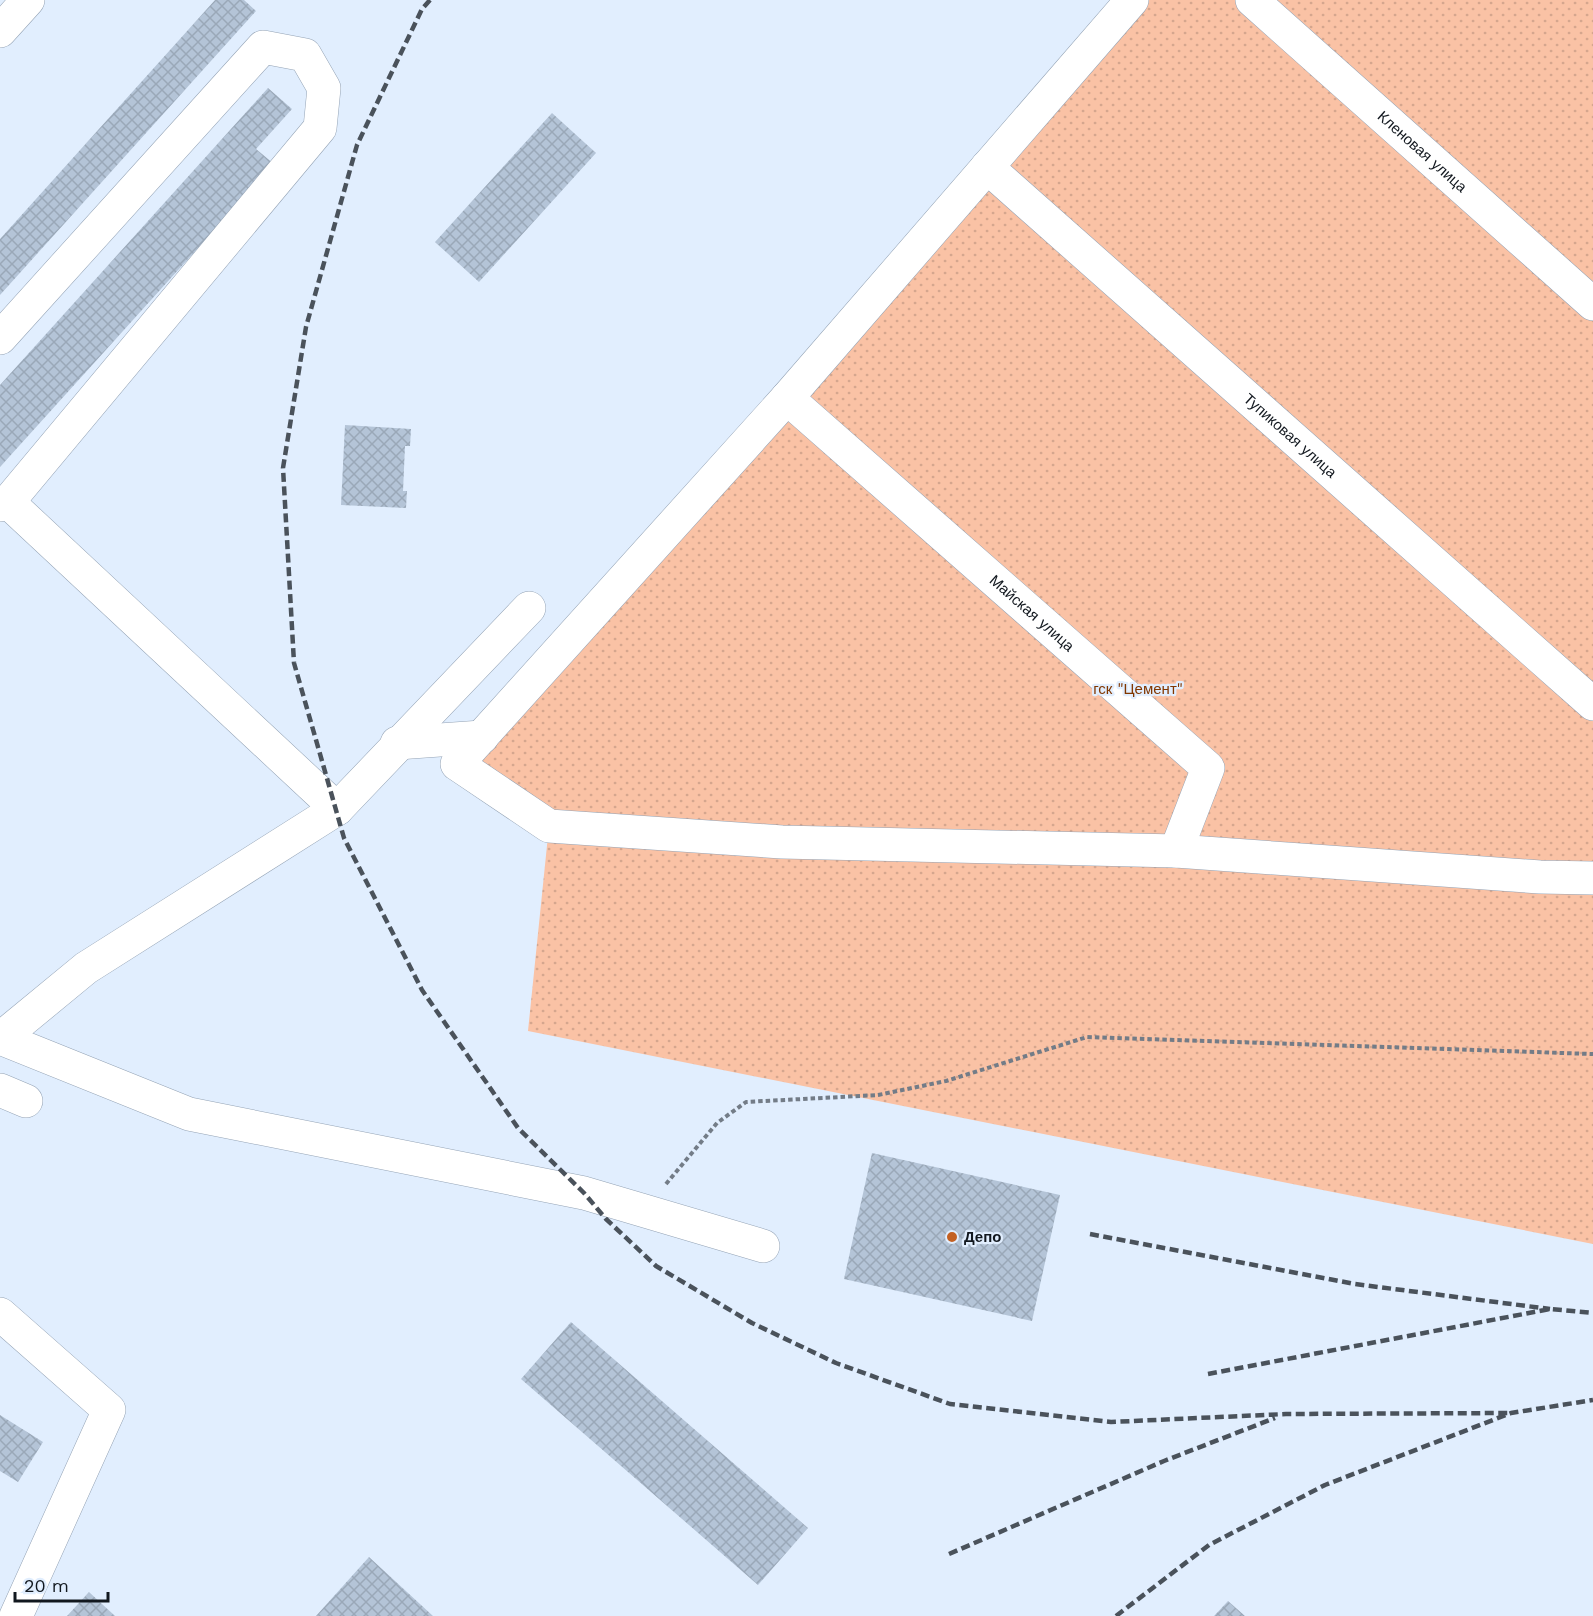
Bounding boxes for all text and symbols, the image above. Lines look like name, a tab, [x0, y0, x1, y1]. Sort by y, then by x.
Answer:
street label: Кленовая улица	[1374, 107, 1471, 197]
street label: Тупиковая улица	[1240, 390, 1341, 482]
street label: Майская улица	[986, 571, 1078, 656]
park label: гск "Цемент"	[1093, 680, 1183, 698]
place label: Депо	[964, 1228, 1001, 1246]
marker: Депо	[945, 1230, 959, 1244]
scale bar	[15, 1565, 108, 1603]
text: 20 m	[24, 1575, 69, 1596]

